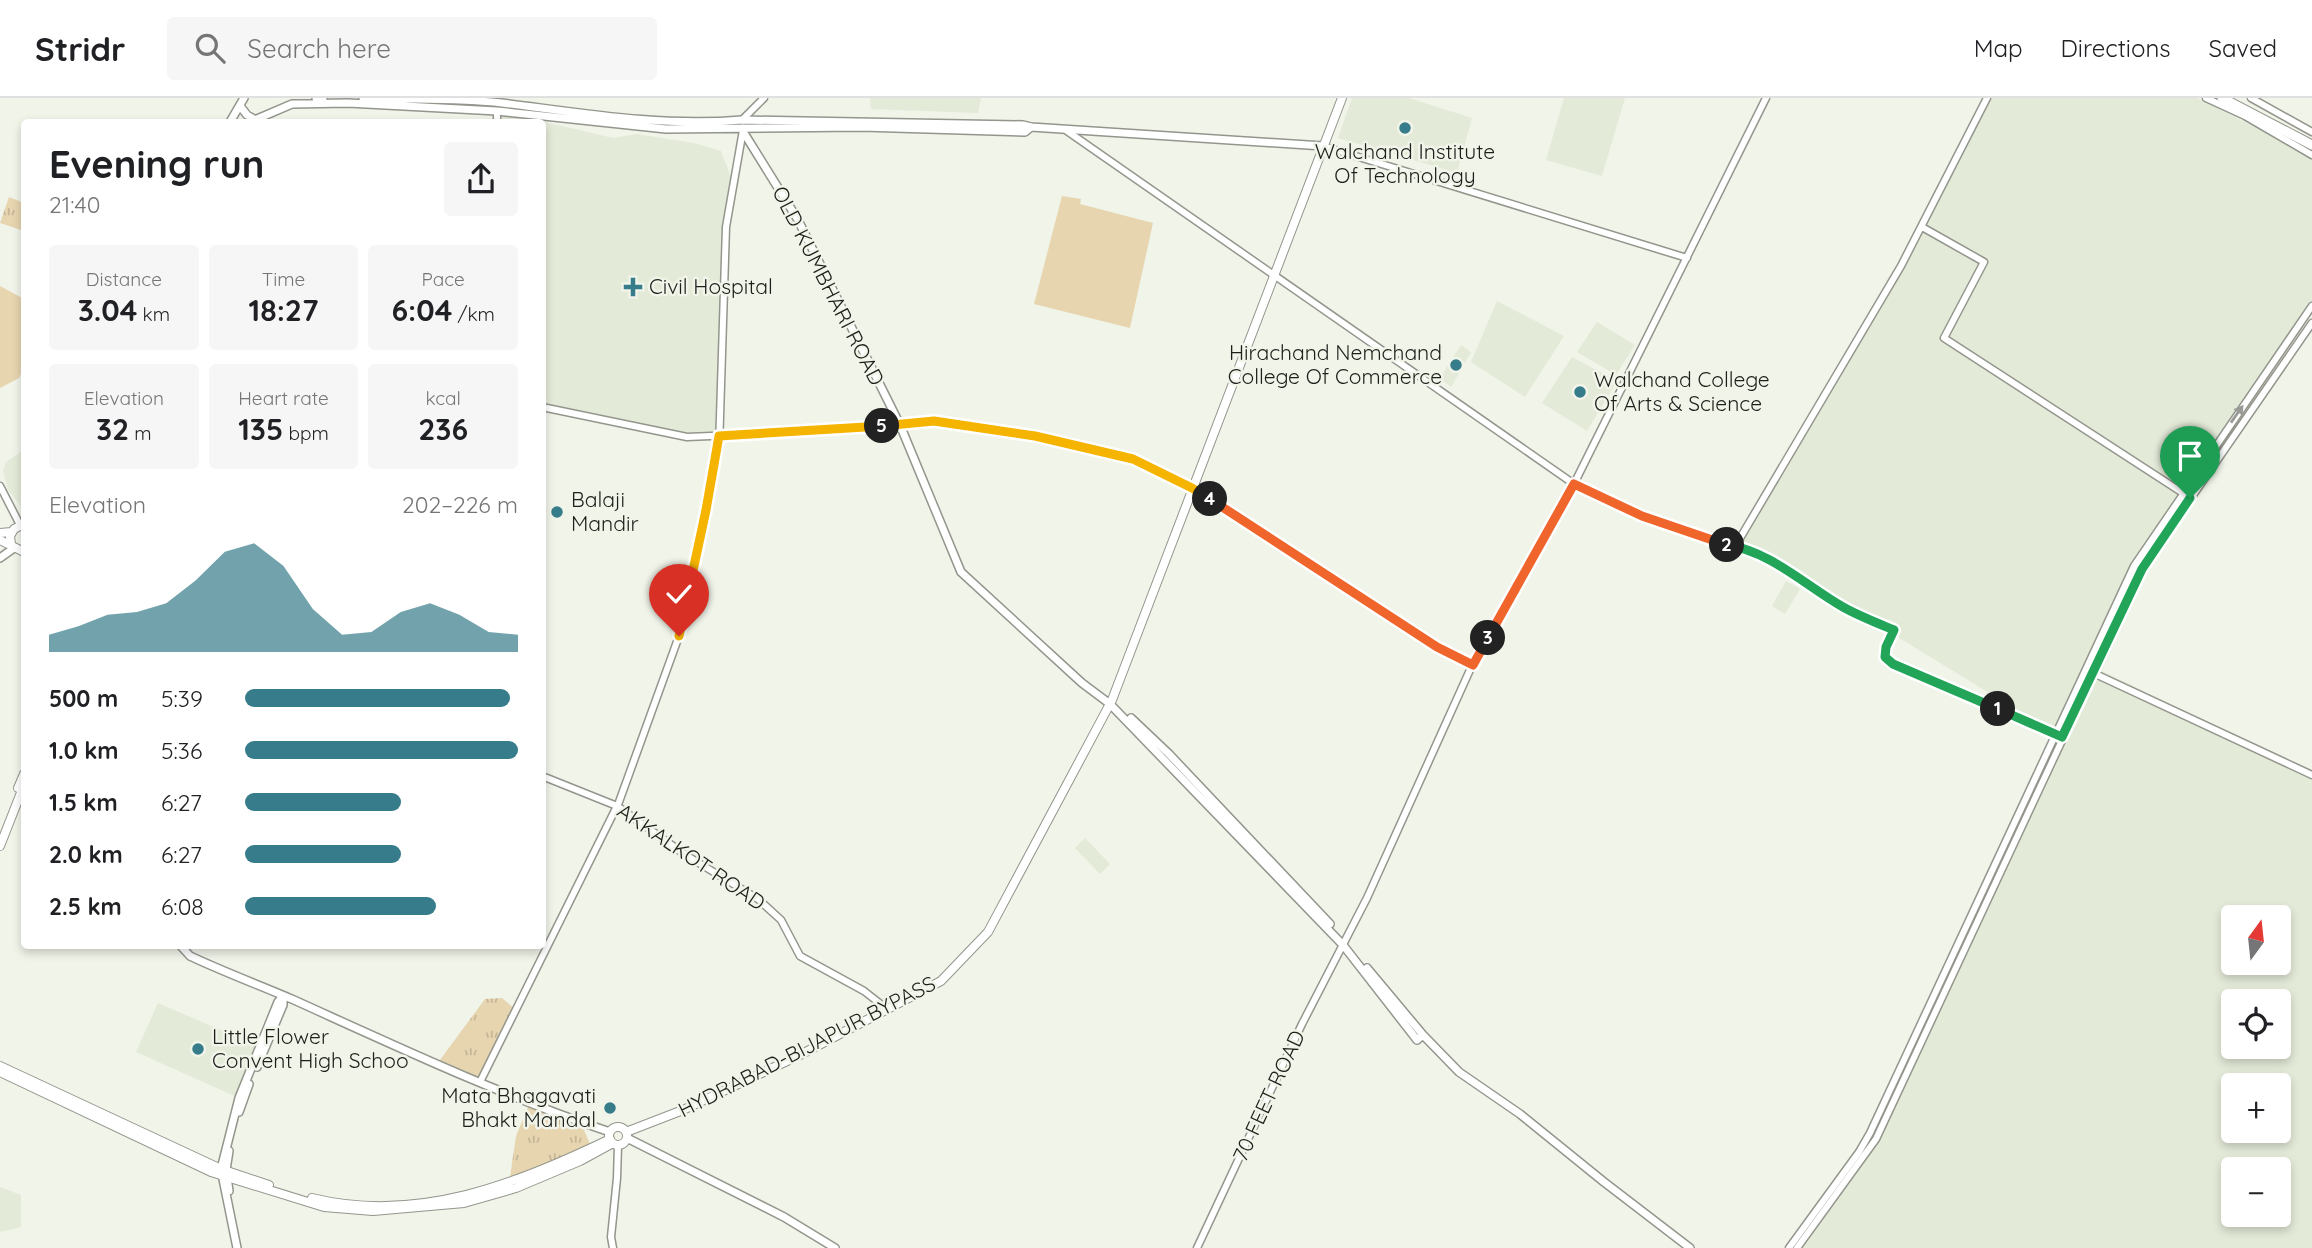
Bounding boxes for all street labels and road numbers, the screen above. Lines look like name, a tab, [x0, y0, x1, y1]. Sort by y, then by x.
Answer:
street label: OLD KUMBHARI ROAD	[767, 182, 890, 390]
street label: AKKALKOT ROAD	[613, 797, 770, 915]
street label: HYDRABAD-BIJAPUR BYPASS	[673, 970, 940, 1122]
street label: 70 FEET ROAD	[1226, 1026, 1310, 1165]

